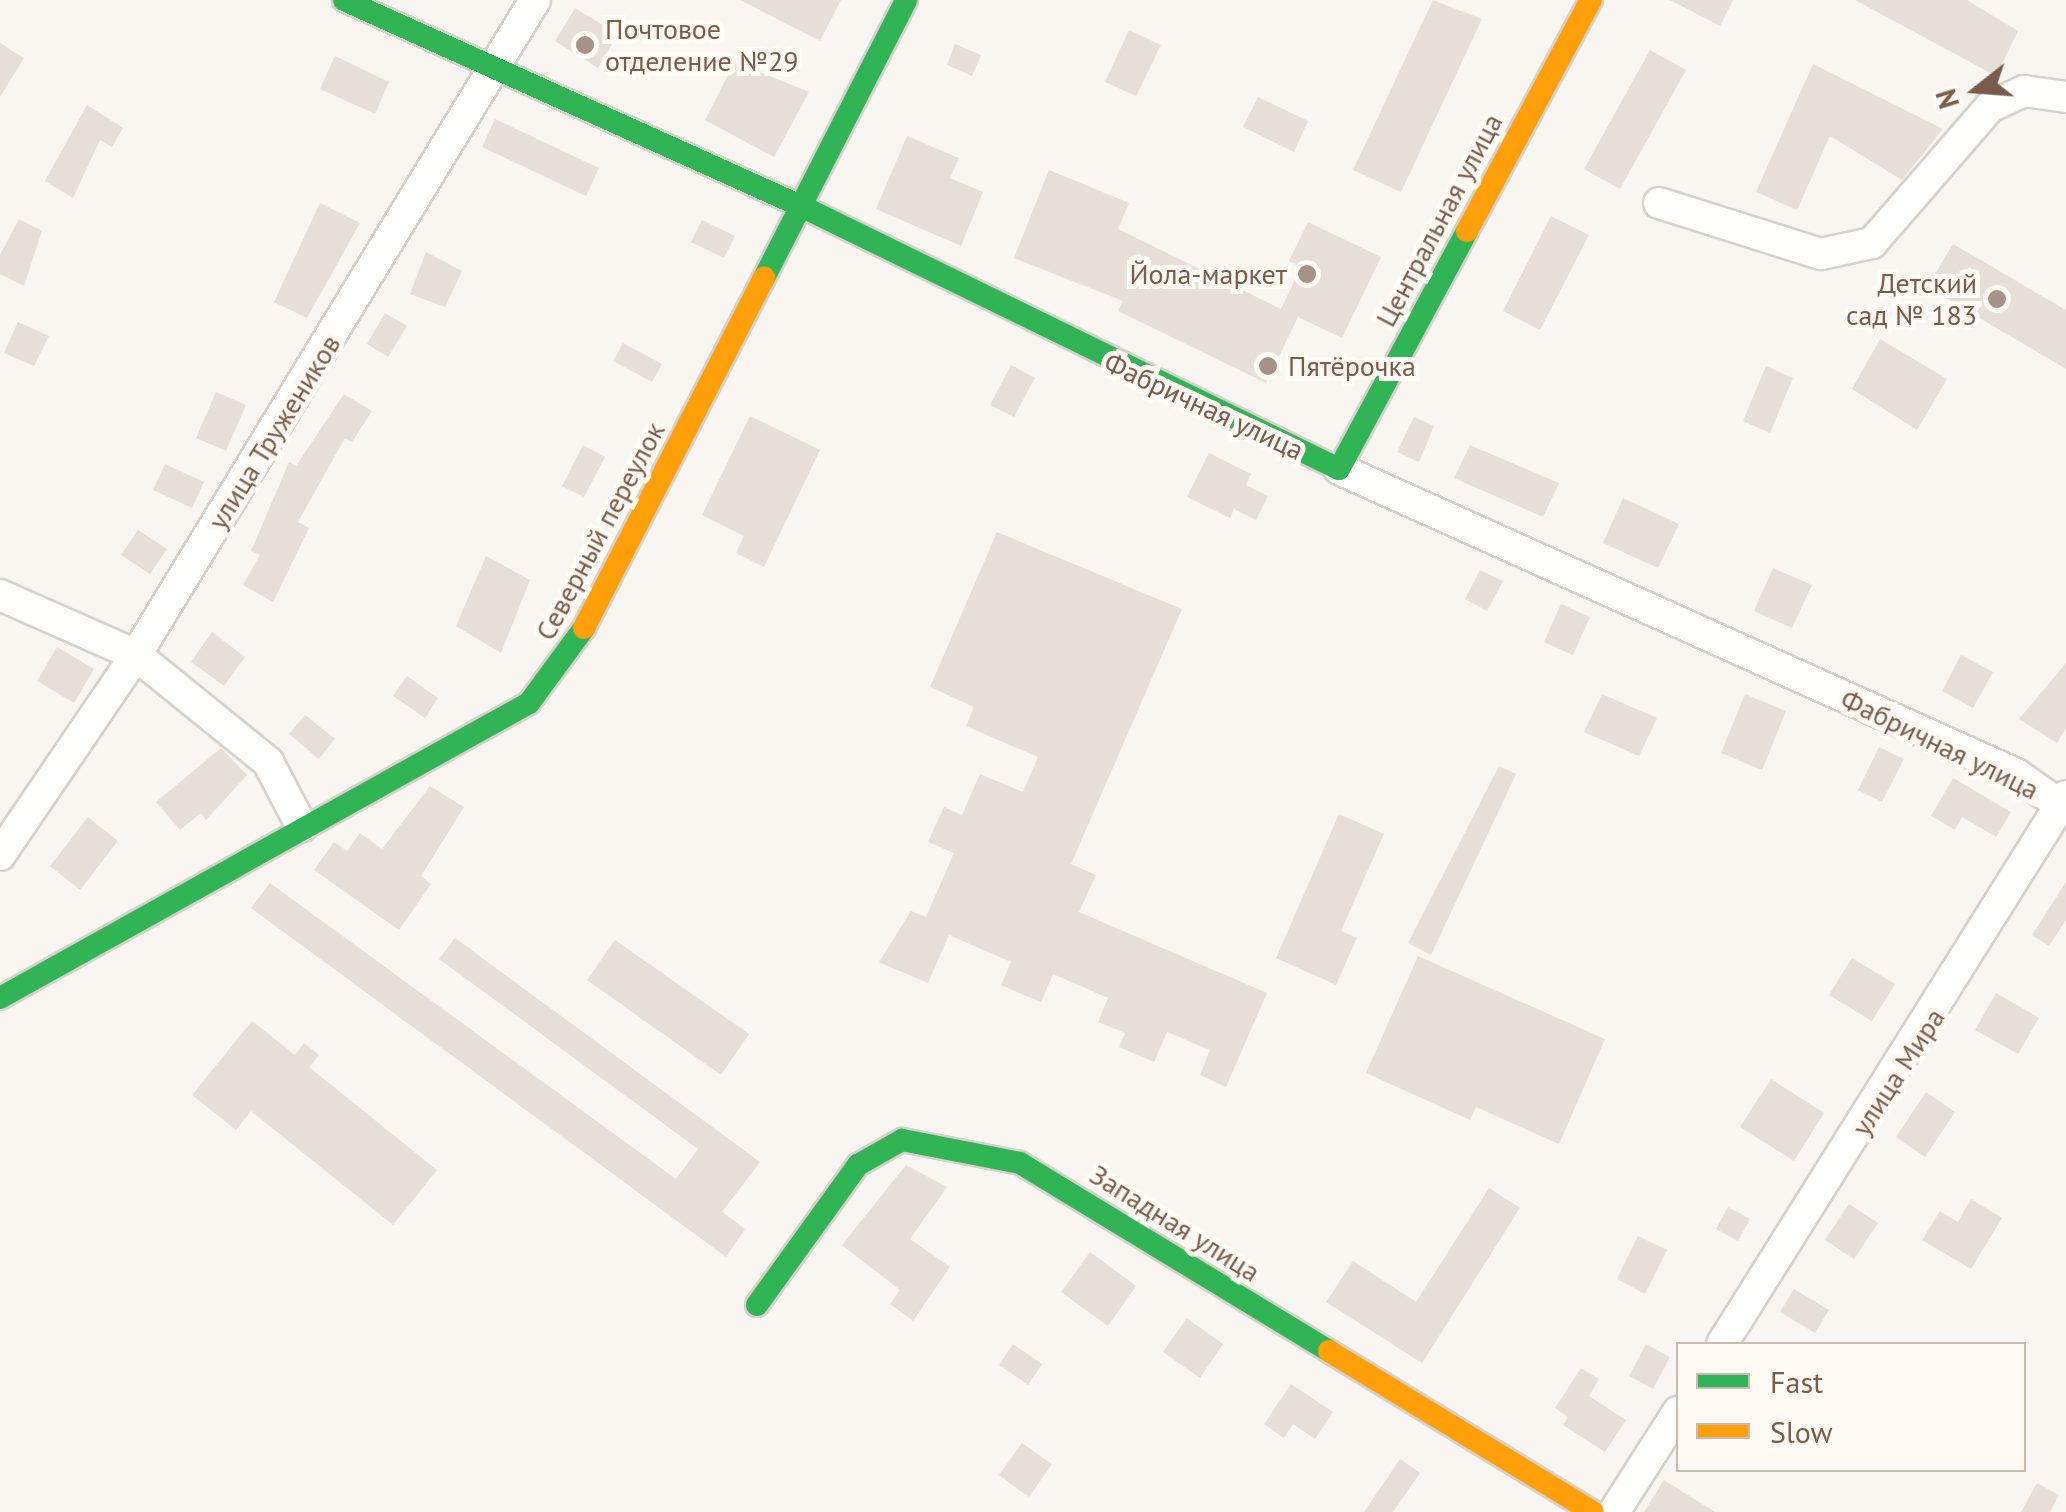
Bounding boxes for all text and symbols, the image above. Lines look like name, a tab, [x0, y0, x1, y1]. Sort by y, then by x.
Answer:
place label: Почтовое отделение №29	[605, 12, 798, 78]
marker: Почтовое отделение №29	[574, 34, 596, 56]
north arrow	[1926, 40, 2026, 140]
text: N	[1926, 85, 1967, 113]
street label: Центральная улица	[1369, 108, 1509, 332]
place label: Йола-маркет	[1130, 257, 1287, 291]
marker: Йола-маркет	[1296, 263, 1318, 285]
place label: Детский сад № 183	[1846, 266, 1977, 332]
marker: Детский сад № 183	[1986, 288, 2008, 310]
street label: улица Тружеников	[200, 328, 348, 536]
street label: Фабричная улица	[1099, 345, 1309, 467]
place label: Пятёрочка	[1288, 349, 1416, 383]
marker: Пятёрочка	[1257, 355, 1279, 377]
street label: Северный переулок	[528, 416, 672, 646]
street label: Фабричная улица	[1836, 682, 2044, 806]
street label: улица Мира	[1844, 1002, 1952, 1142]
street label: Западная улица	[1084, 1157, 1266, 1289]
legend	[1676, 1342, 2026, 1472]
text: Fast	[1770, 1362, 1823, 1401]
text: Slow	[1770, 1412, 1833, 1451]

